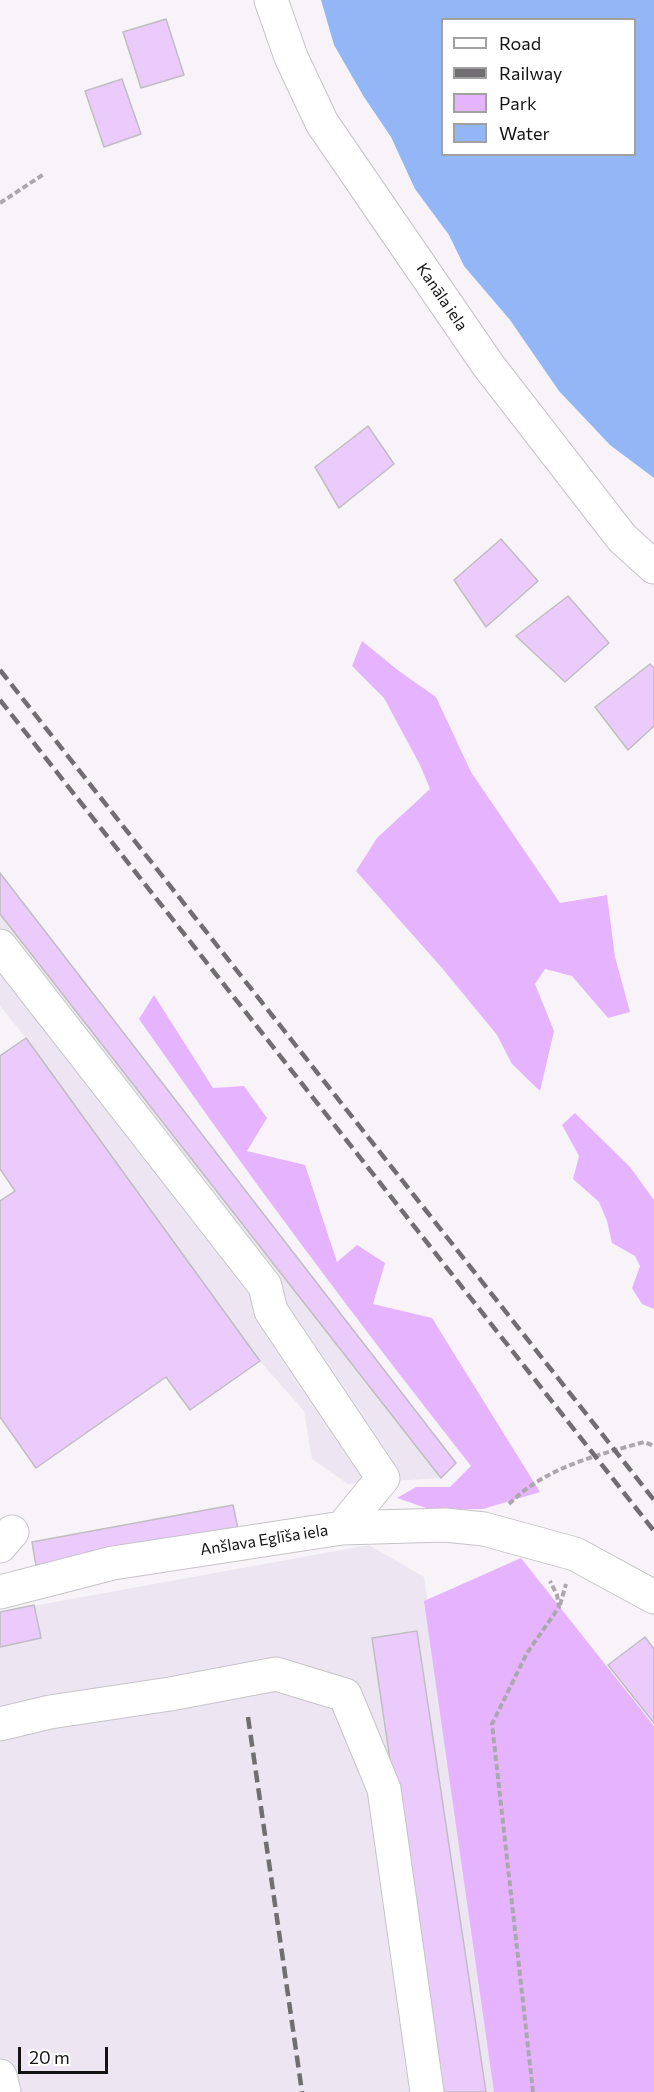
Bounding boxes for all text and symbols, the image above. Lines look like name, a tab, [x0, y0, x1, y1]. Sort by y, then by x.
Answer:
legend	[441, 18, 636, 156]
text: Road	[499, 32, 541, 54]
text: Railway	[499, 62, 562, 84]
text: Park	[499, 92, 537, 114]
text: Water	[499, 122, 550, 144]
street label: Kanāla iela	[412, 260, 472, 334]
street label: Anšlava Eglīša iela	[199, 1520, 329, 1560]
scale bar	[21, 2035, 111, 2073]
text: 20 m	[29, 2046, 70, 2068]

